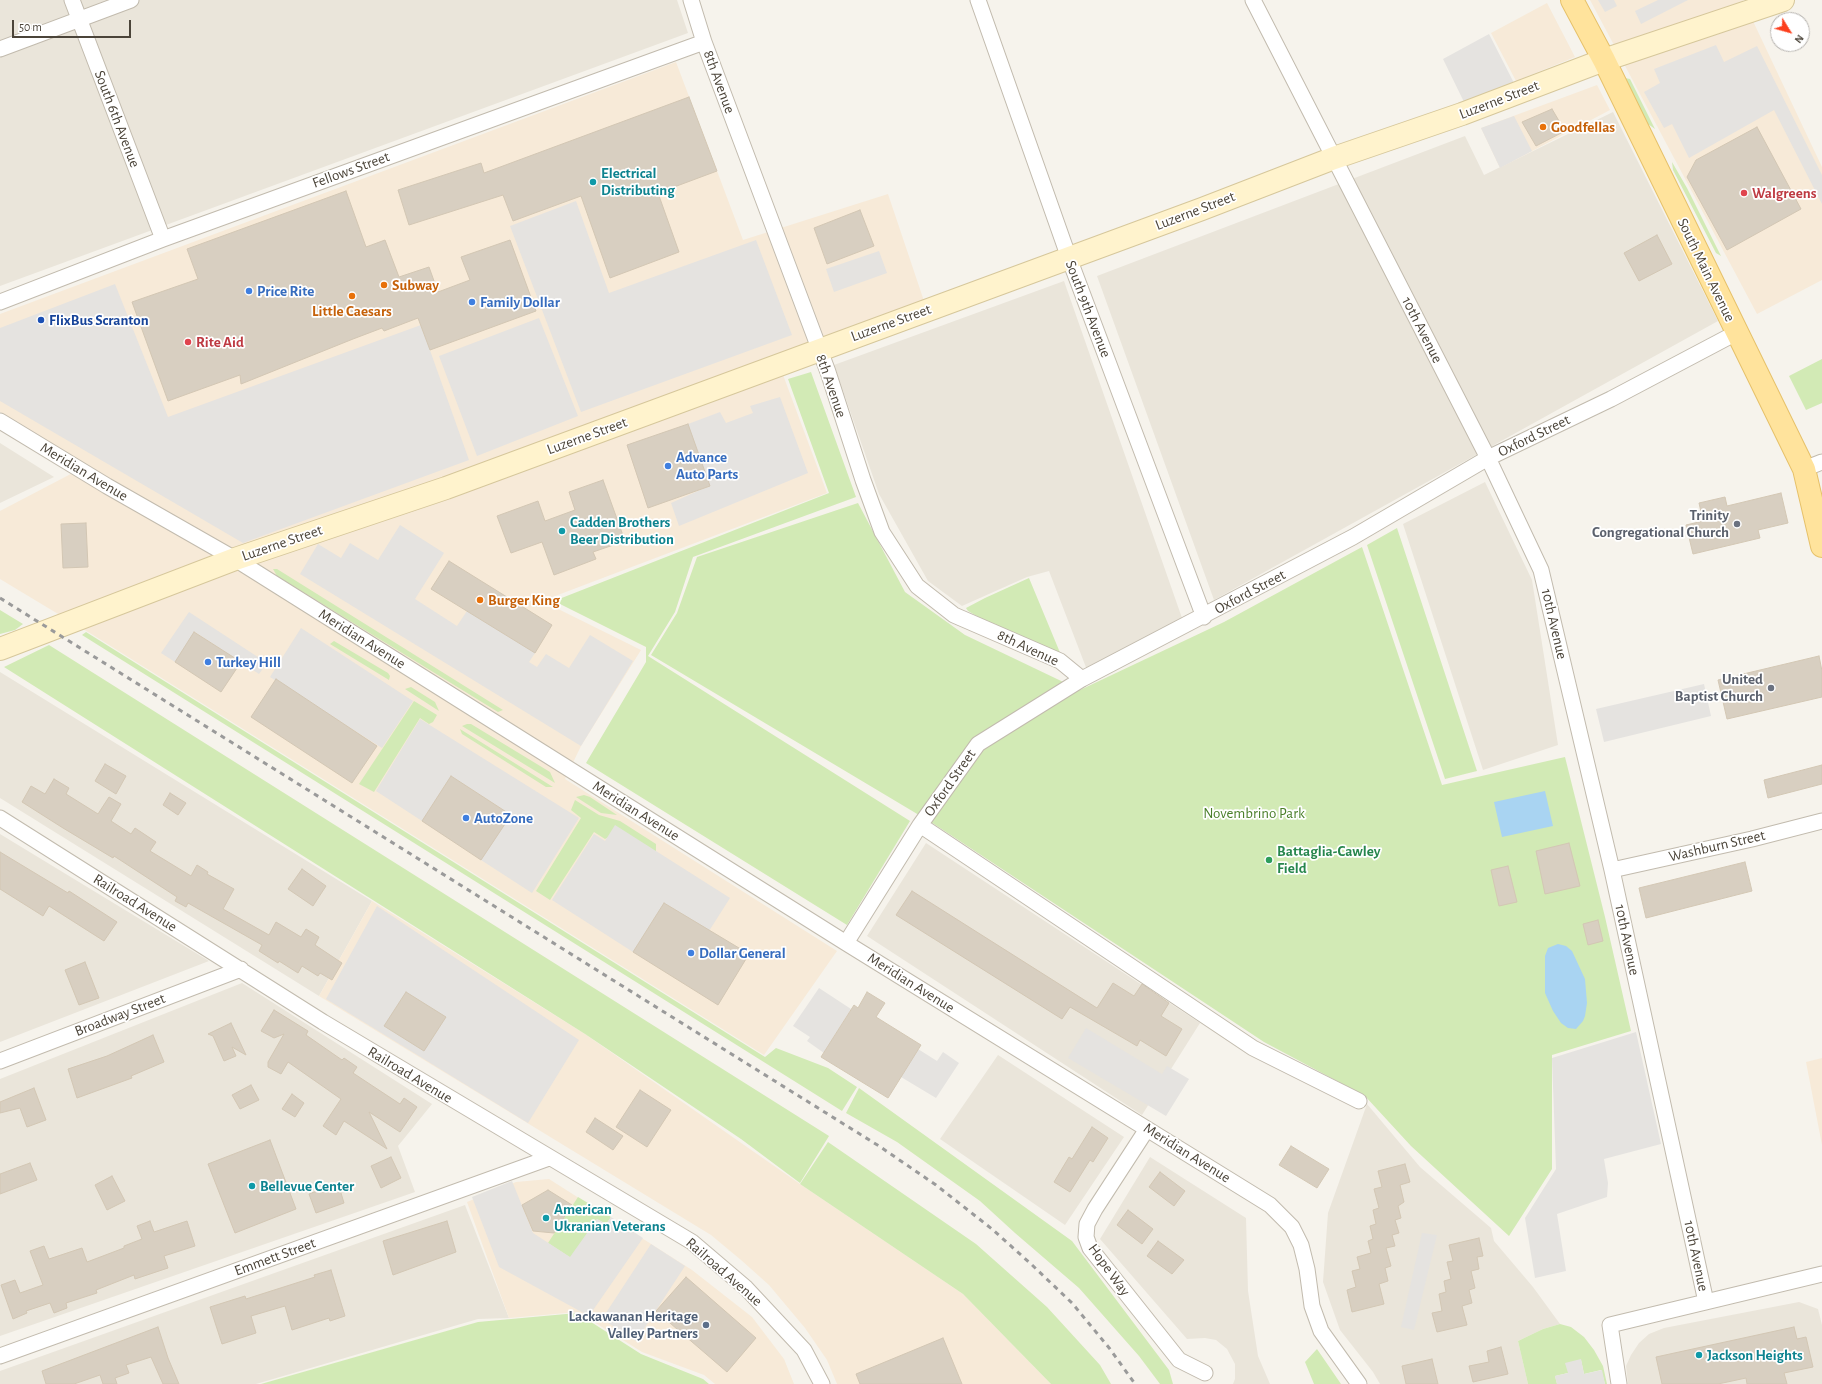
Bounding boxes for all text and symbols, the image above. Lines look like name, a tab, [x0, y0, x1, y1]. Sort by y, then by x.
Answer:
scale bar	[14, 12, 133, 38]
north arrow	[1770, 12, 1810, 52]
text: 50 m	[19, 21, 42, 33]
text: N	[1792, 33, 1806, 45]
street label: 8th Avenue	[699, 48, 739, 116]
street label: South 6th Avenue	[90, 68, 144, 170]
street label: Luzerne Street	[1457, 77, 1541, 123]
place label: Goodfellas	[1551, 118, 1615, 136]
marker: Goodfellas	[1538, 122, 1548, 132]
street label: Fellows Street	[310, 148, 392, 192]
place label: Electrical Distributing	[601, 164, 675, 199]
marker: Electrical Distributing	[588, 177, 598, 187]
place label: Walgreens	[1752, 184, 1816, 202]
street label: Luzerne Street	[1153, 188, 1237, 234]
marker: Walgreens	[1739, 188, 1749, 198]
street label: South Main Avenue	[1673, 215, 1739, 325]
street label: South 9th Avenue	[1061, 258, 1115, 360]
place label: Subway	[392, 276, 439, 294]
marker: Subway	[379, 280, 389, 290]
place label: Price Rite	[257, 282, 314, 300]
marker: Price Rite	[244, 286, 254, 296]
marker: Little Caesars	[347, 291, 357, 301]
place label: Family Dollar	[480, 293, 560, 311]
street label: 10th Avenue	[1398, 294, 1446, 366]
marker: Family Dollar	[467, 297, 477, 307]
street label: Luzerne Street	[848, 300, 934, 346]
place label: Little Caesars	[312, 302, 392, 320]
place label: FlixBus Scranton	[49, 311, 149, 329]
marker: FlixBus Scranton	[36, 315, 46, 325]
place label: Rite Aid	[196, 333, 244, 351]
marker: Rite Aid	[183, 337, 193, 347]
street label: 8th Avenue	[812, 352, 850, 420]
street label: Oxford Street	[1495, 411, 1573, 461]
street label: Luzerne Street	[544, 413, 630, 459]
street label: Meridian Avenue	[37, 439, 131, 505]
place label: Advance Auto Parts	[676, 448, 738, 483]
marker: Advance Auto Parts	[663, 461, 673, 471]
place label: Trinity Congregational Church	[1592, 506, 1729, 541]
place label: Cadden Brothers Beer Distribution	[570, 513, 674, 548]
marker: Trinity Congregational Church	[1732, 519, 1742, 529]
street label: Luzerne Street	[239, 521, 325, 565]
marker: Cadden Brothers Beer Distribution	[557, 526, 567, 536]
street label: Oxford Street	[1211, 566, 1289, 618]
street label: 10th Avenue	[1537, 587, 1571, 661]
place label: Burger King	[488, 591, 560, 609]
marker: Burger King	[475, 595, 485, 605]
street label: Meridian Avenue	[315, 605, 409, 673]
street label: 8th Avenue	[994, 626, 1062, 670]
place label: Turkey Hill	[216, 653, 281, 671]
marker: Turkey Hill	[203, 657, 213, 667]
place label: United Baptist Church	[1675, 670, 1763, 705]
marker: United Baptist Church	[1766, 683, 1776, 693]
street label: Oxford Street	[920, 746, 980, 820]
street label: Meridian Avenue	[589, 777, 683, 845]
park label: Novembrino Park	[1203, 804, 1305, 822]
place label: AutoZone	[474, 809, 533, 827]
marker: AutoZone	[461, 813, 471, 823]
street label: Washburn Street	[1667, 826, 1767, 866]
place label: Battaglia-Cawley Field	[1277, 842, 1380, 877]
marker: Battaglia-Cawley Field	[1264, 855, 1274, 865]
street label: Railroad Avenue	[90, 870, 180, 936]
street label: 10th Avenue	[1611, 903, 1643, 977]
place label: Dollar General	[699, 944, 786, 962]
marker: Dollar General	[686, 948, 696, 958]
street label: Meridian Avenue	[864, 949, 958, 1017]
street label: Broadway Street	[72, 989, 168, 1041]
street label: Railroad Avenue	[364, 1043, 456, 1107]
street label: Meridian Avenue	[1140, 1119, 1234, 1187]
place label: Bellevue Center	[260, 1177, 354, 1195]
marker: Bellevue Center	[247, 1181, 257, 1191]
place label: American Ukranian Veterans	[554, 1200, 665, 1235]
marker: American Ukranian Veterans	[541, 1213, 551, 1223]
street label: 10th Avenue	[1680, 1219, 1712, 1293]
street label: Emmett Street	[232, 1234, 318, 1280]
street label: Railroad Avenue	[682, 1234, 766, 1310]
street label: Hope Way	[1084, 1240, 1134, 1300]
place label: Lackawanan Heritage Valley Partners	[568, 1307, 698, 1342]
marker: Lackawanan Heritage Valley Partners	[701, 1320, 711, 1330]
place label: Jackson Heights	[1707, 1346, 1803, 1364]
marker: Jackson Heights	[1694, 1350, 1704, 1360]

